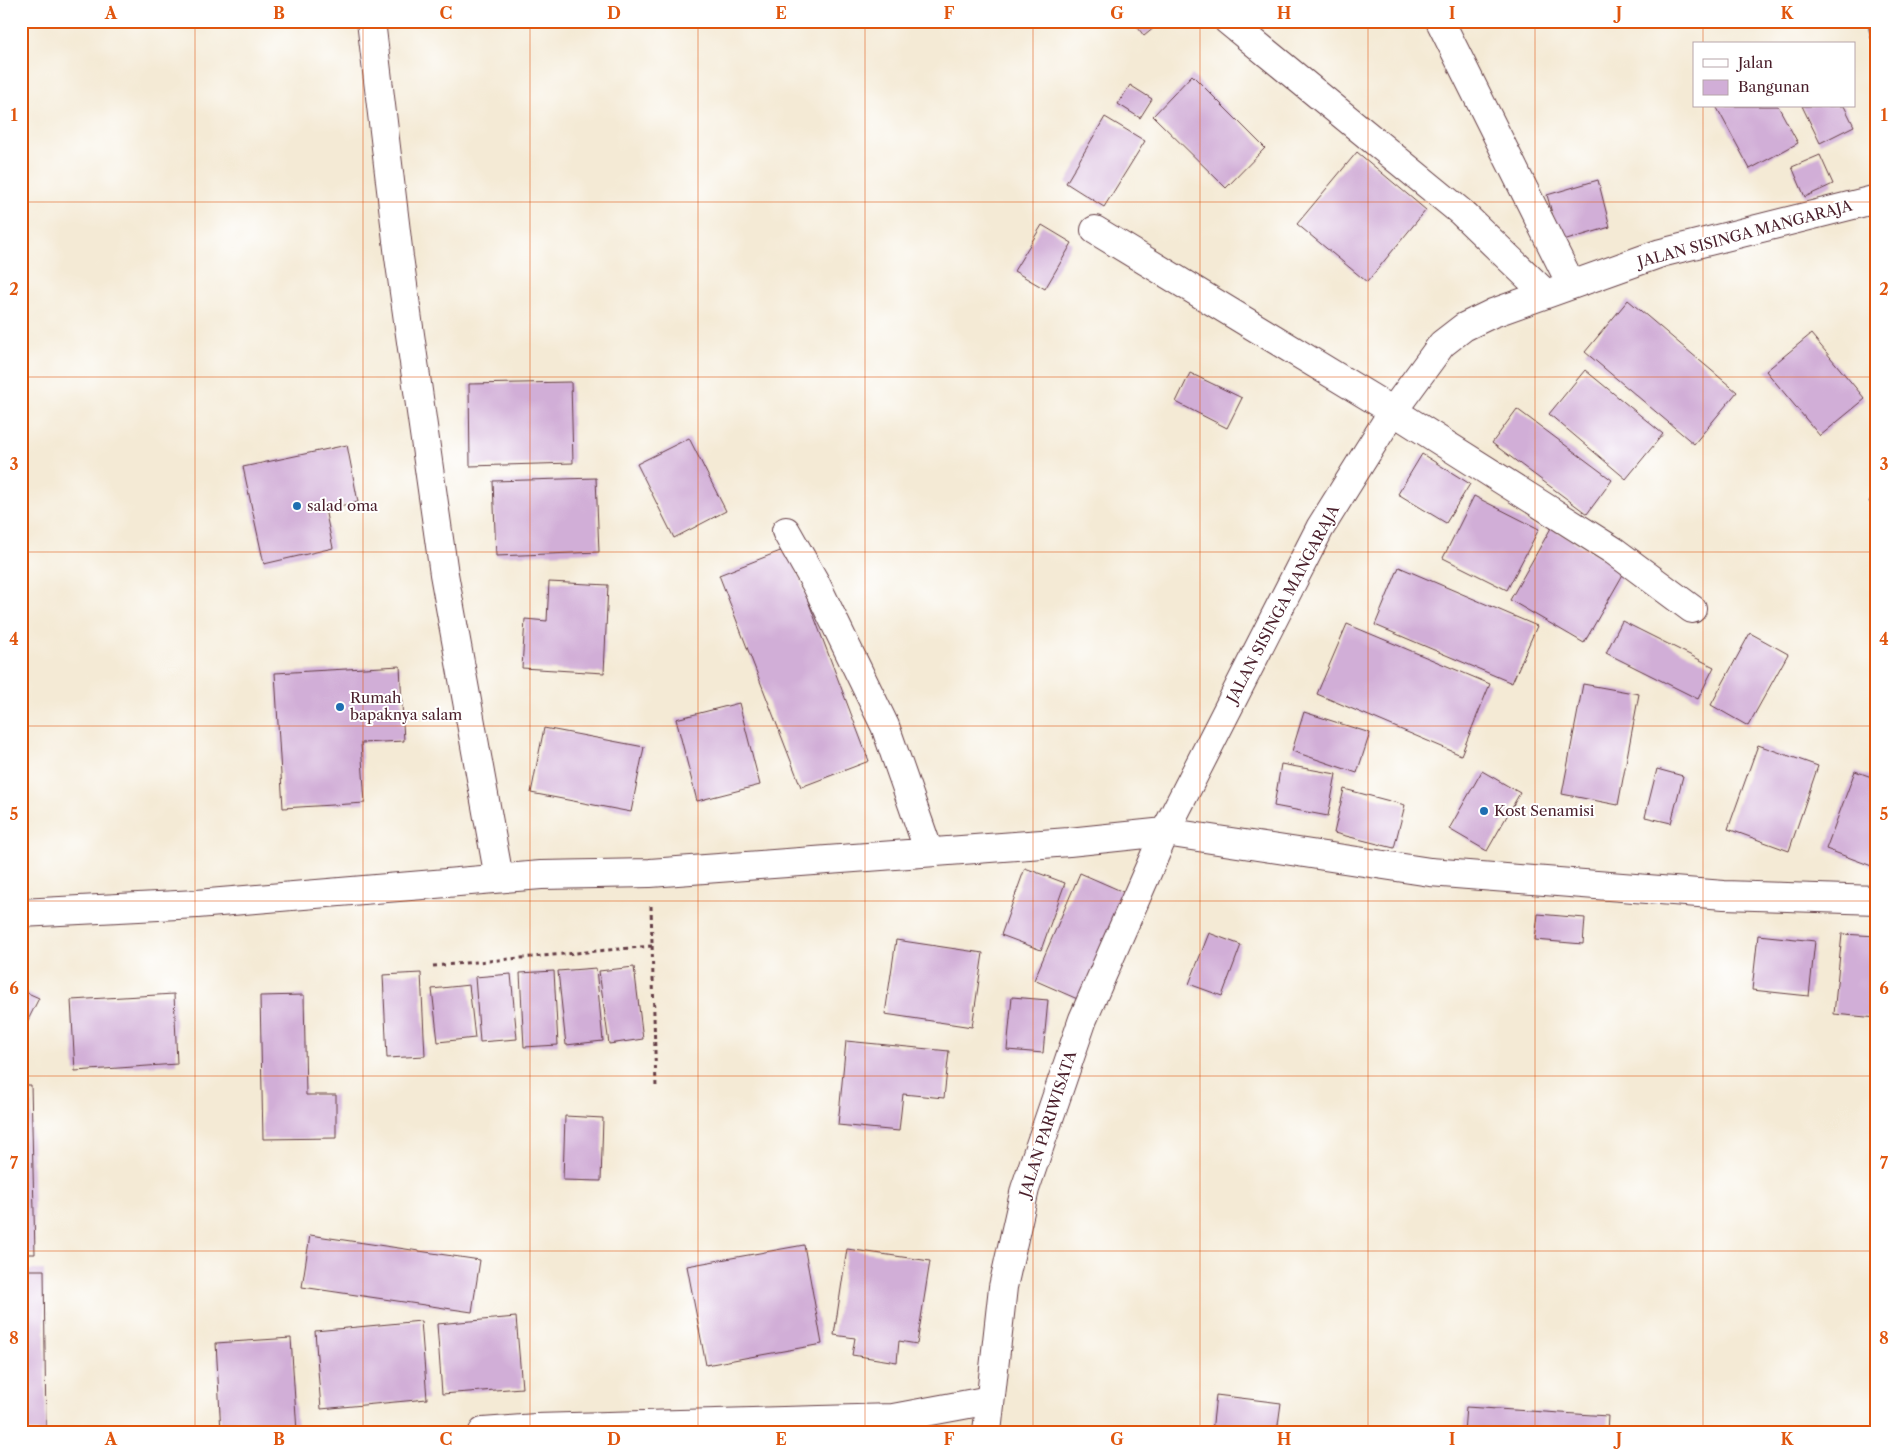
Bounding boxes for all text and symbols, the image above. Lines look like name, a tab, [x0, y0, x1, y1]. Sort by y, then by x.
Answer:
text: A	[104, 3, 118, 23]
text: B	[273, 3, 285, 23]
text: C	[440, 3, 452, 23]
text: D	[607, 3, 621, 23]
text: E	[775, 3, 787, 23]
text: F	[944, 3, 955, 23]
text: G	[1110, 3, 1124, 23]
text: H	[1277, 3, 1291, 23]
text: I	[1449, 3, 1456, 23]
text: J	[1613, 3, 1622, 23]
text: K	[1781, 3, 1795, 23]
legend	[1693, 42, 1856, 108]
text: Jalan	[1736, 53, 1773, 72]
text: Bangunan	[1738, 77, 1810, 96]
text: 1	[10, 105, 18, 125]
text: 1	[1880, 105, 1888, 125]
street label: JALAN SISINGA MANGARAJA	[1633, 195, 1855, 272]
text: 2	[9, 279, 19, 299]
text: 2	[1879, 279, 1889, 299]
text: 3	[9, 454, 19, 474]
text: 3	[1879, 454, 1889, 474]
place label: salad oma	[307, 496, 378, 515]
marker: salad oma	[291, 500, 303, 512]
street label: JALAN SISINGA MANGARAJA	[1221, 501, 1343, 708]
text: 4	[9, 629, 19, 649]
text: 4	[1879, 629, 1889, 649]
place label: Rumah bapaknya salam	[350, 688, 462, 724]
marker: Rumah bapaknya salam	[334, 701, 346, 713]
place label: Kost Senamisi	[1494, 801, 1595, 820]
text: 5	[10, 804, 19, 824]
text: 5	[1880, 804, 1889, 824]
marker: Kost Senamisi	[1478, 805, 1490, 817]
text: 6	[9, 978, 19, 998]
text: 6	[1879, 978, 1889, 998]
street label: JALAN PARIWISATA	[1014, 1047, 1080, 1201]
text: 7	[10, 1153, 19, 1173]
text: 7	[1880, 1153, 1889, 1173]
text: 8	[9, 1328, 19, 1348]
text: 8	[1879, 1328, 1889, 1348]
text: A	[104, 1429, 118, 1449]
text: B	[273, 1429, 285, 1449]
text: C	[440, 1429, 452, 1449]
text: D	[607, 1429, 621, 1449]
text: E	[775, 1429, 787, 1449]
text: F	[944, 1429, 955, 1449]
text: G	[1110, 1429, 1124, 1449]
text: H	[1277, 1429, 1291, 1449]
text: I	[1449, 1429, 1456, 1449]
text: J	[1613, 1429, 1622, 1449]
text: K	[1781, 1429, 1795, 1449]

